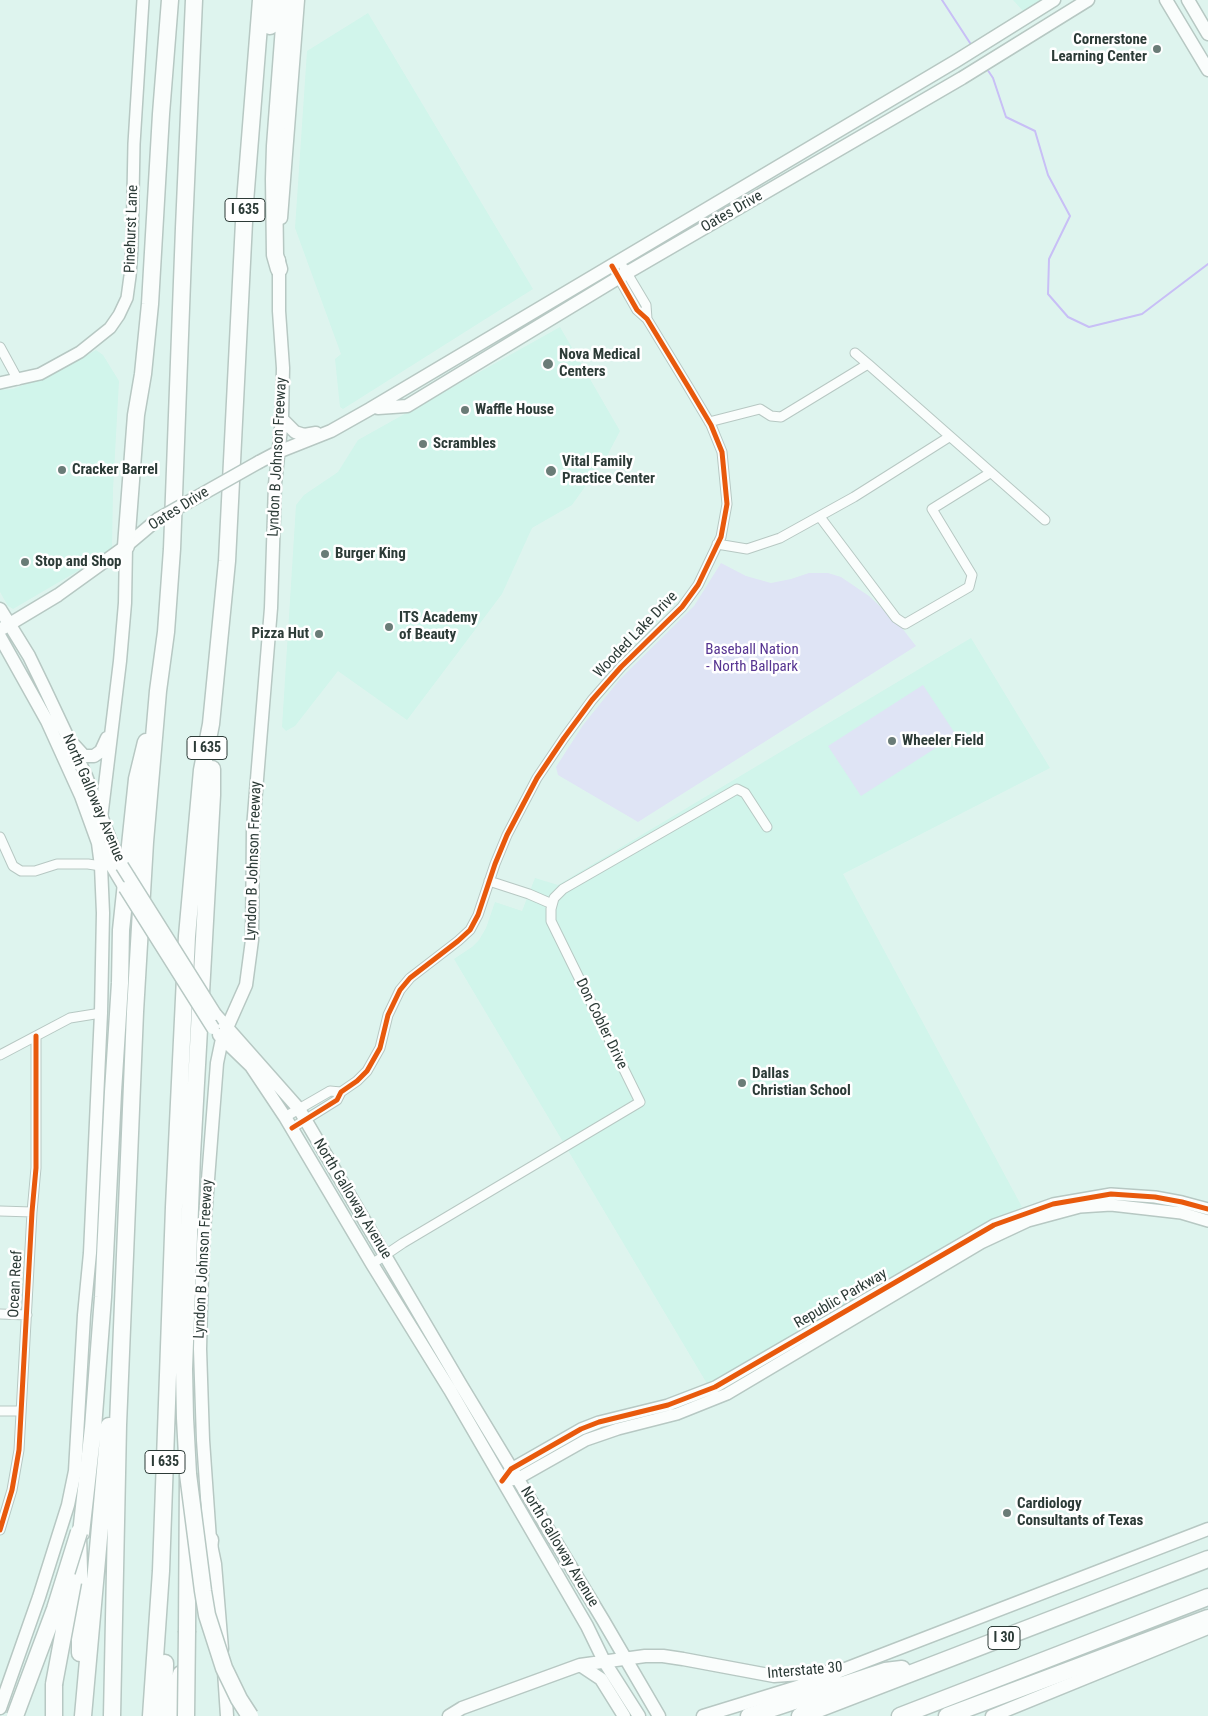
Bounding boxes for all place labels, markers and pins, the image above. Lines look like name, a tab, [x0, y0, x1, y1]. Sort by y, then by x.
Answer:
place label: Cornerstone Learning Center	[1051, 31, 1147, 66]
marker: Cornerstone Learning Center	[1151, 43, 1163, 55]
place label: Nova Medical Centers	[559, 346, 640, 381]
marker: Nova Medical Centers	[541, 357, 555, 371]
place label: Waffle House	[475, 401, 554, 419]
marker: Waffle House	[459, 404, 471, 416]
place label: Scrambles	[433, 435, 496, 453]
marker: Scrambles	[417, 438, 429, 450]
place label: Vital Family Practice Center	[562, 453, 655, 488]
place label: Cracker Barrel	[72, 461, 158, 479]
marker: Cracker Barrel	[56, 464, 68, 476]
marker: Vital Family Practice Center	[544, 464, 558, 478]
place label: Burger King	[335, 545, 406, 563]
marker: Burger King	[319, 548, 331, 560]
place label: Stop and Shop	[35, 553, 122, 571]
marker: Stop and Shop	[19, 556, 31, 568]
place label: ITS Academy of Beauty	[399, 609, 478, 644]
marker: ITS Academy of Beauty	[383, 621, 395, 633]
place label: Pizza Hut	[251, 625, 309, 643]
marker: Pizza Hut	[313, 628, 325, 640]
place label: Wheeler Field	[902, 732, 984, 750]
marker: Wheeler Field	[886, 735, 898, 747]
place label: Dallas Christian School	[752, 1065, 851, 1100]
marker: Dallas Christian School	[736, 1077, 748, 1089]
place label: Cardiology Consultants of Texas	[1017, 1495, 1143, 1530]
marker: Cardiology Consultants of Texas	[1001, 1507, 1013, 1519]

